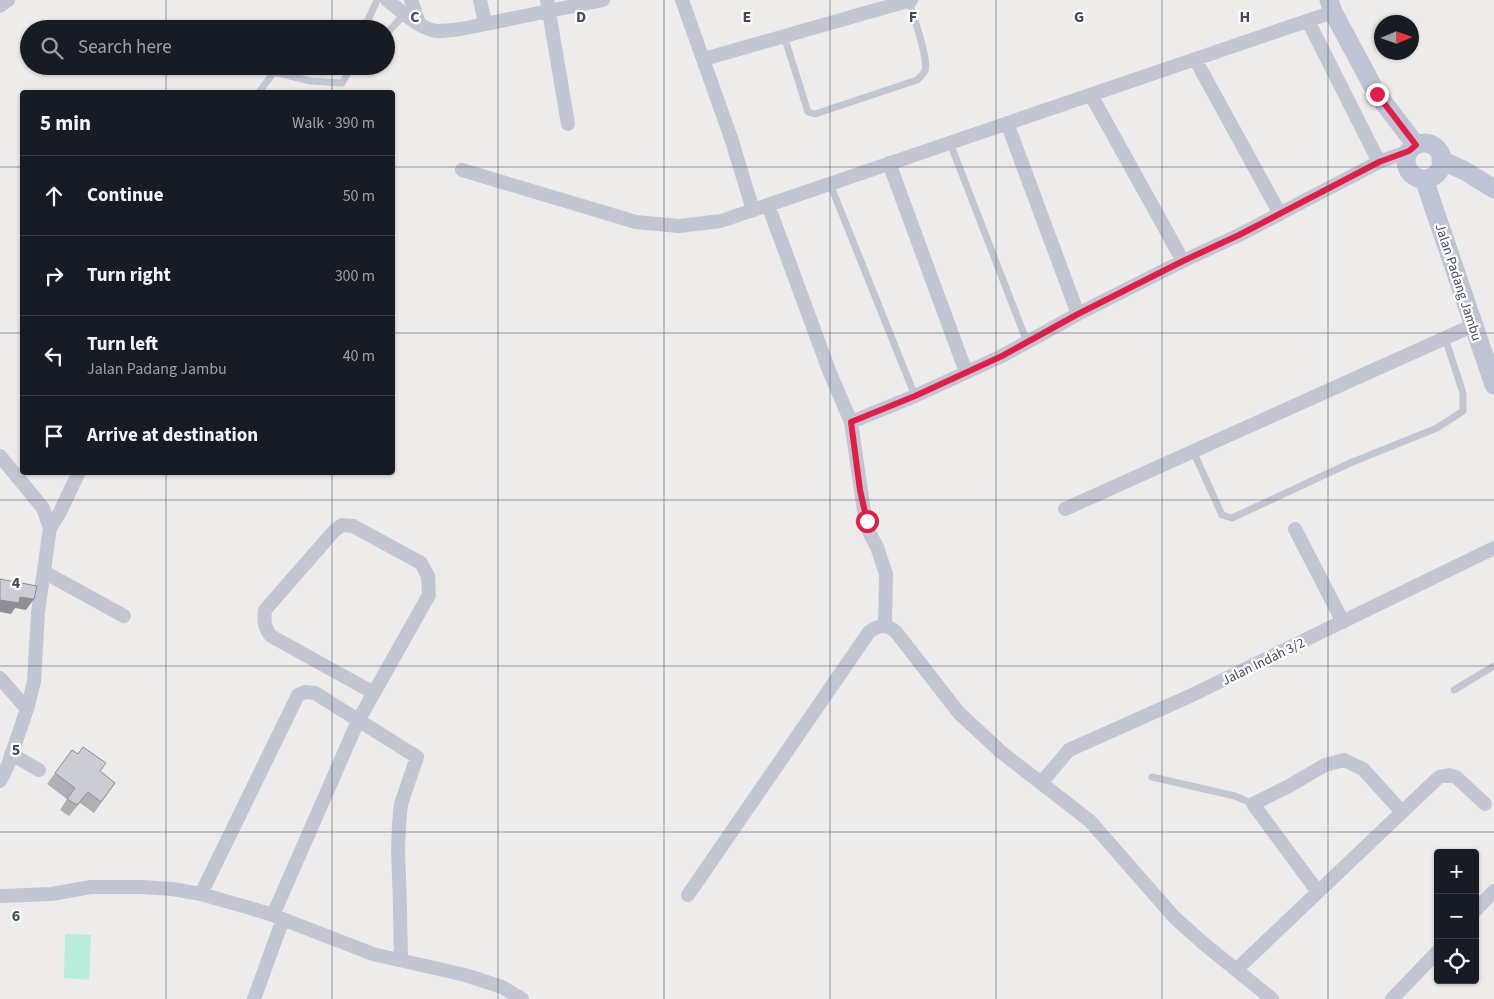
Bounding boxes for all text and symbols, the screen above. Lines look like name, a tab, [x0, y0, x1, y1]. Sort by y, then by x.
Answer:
text: C	[410, 6, 420, 28]
text: D	[576, 6, 586, 28]
text: E	[743, 6, 751, 28]
text: F	[909, 6, 917, 28]
text: G	[1074, 6, 1084, 28]
text: H	[1240, 6, 1250, 28]
north arrow	[1374, 15, 1419, 60]
search box	[20, 20, 395, 75]
icon: search	[38, 34, 66, 62]
text: Search here	[78, 34, 172, 61]
route end	[1366, 83, 1389, 106]
text: 5 min	[40, 108, 91, 138]
text: Walk · 390 m	[292, 112, 375, 134]
icon: ahead	[40, 182, 68, 210]
text: Continue	[87, 182, 164, 209]
text: 50 m	[343, 185, 375, 207]
street label: Jalan Padang Jambu	[1430, 221, 1486, 344]
icon: right	[40, 262, 68, 290]
text: Turn right	[87, 262, 171, 289]
text: 300 m	[335, 265, 375, 287]
text: Turn left	[87, 331, 158, 358]
icon: left	[40, 342, 68, 370]
text: 40 m	[343, 345, 375, 367]
text: Jalan Padang Jambu	[87, 358, 227, 380]
icon: arrive	[40, 422, 68, 450]
text: Arrive at destination	[87, 422, 258, 449]
route start	[856, 510, 879, 533]
text: 4	[12, 572, 21, 594]
street label: Jalan Indah 3/2	[1218, 633, 1308, 691]
text: 5	[12, 739, 20, 761]
map controls	[1434, 849, 1479, 984]
button: +	[1434, 849, 1479, 894]
button: −	[1434, 894, 1479, 939]
text: 6	[12, 905, 20, 927]
button: locate	[1434, 939, 1479, 984]

